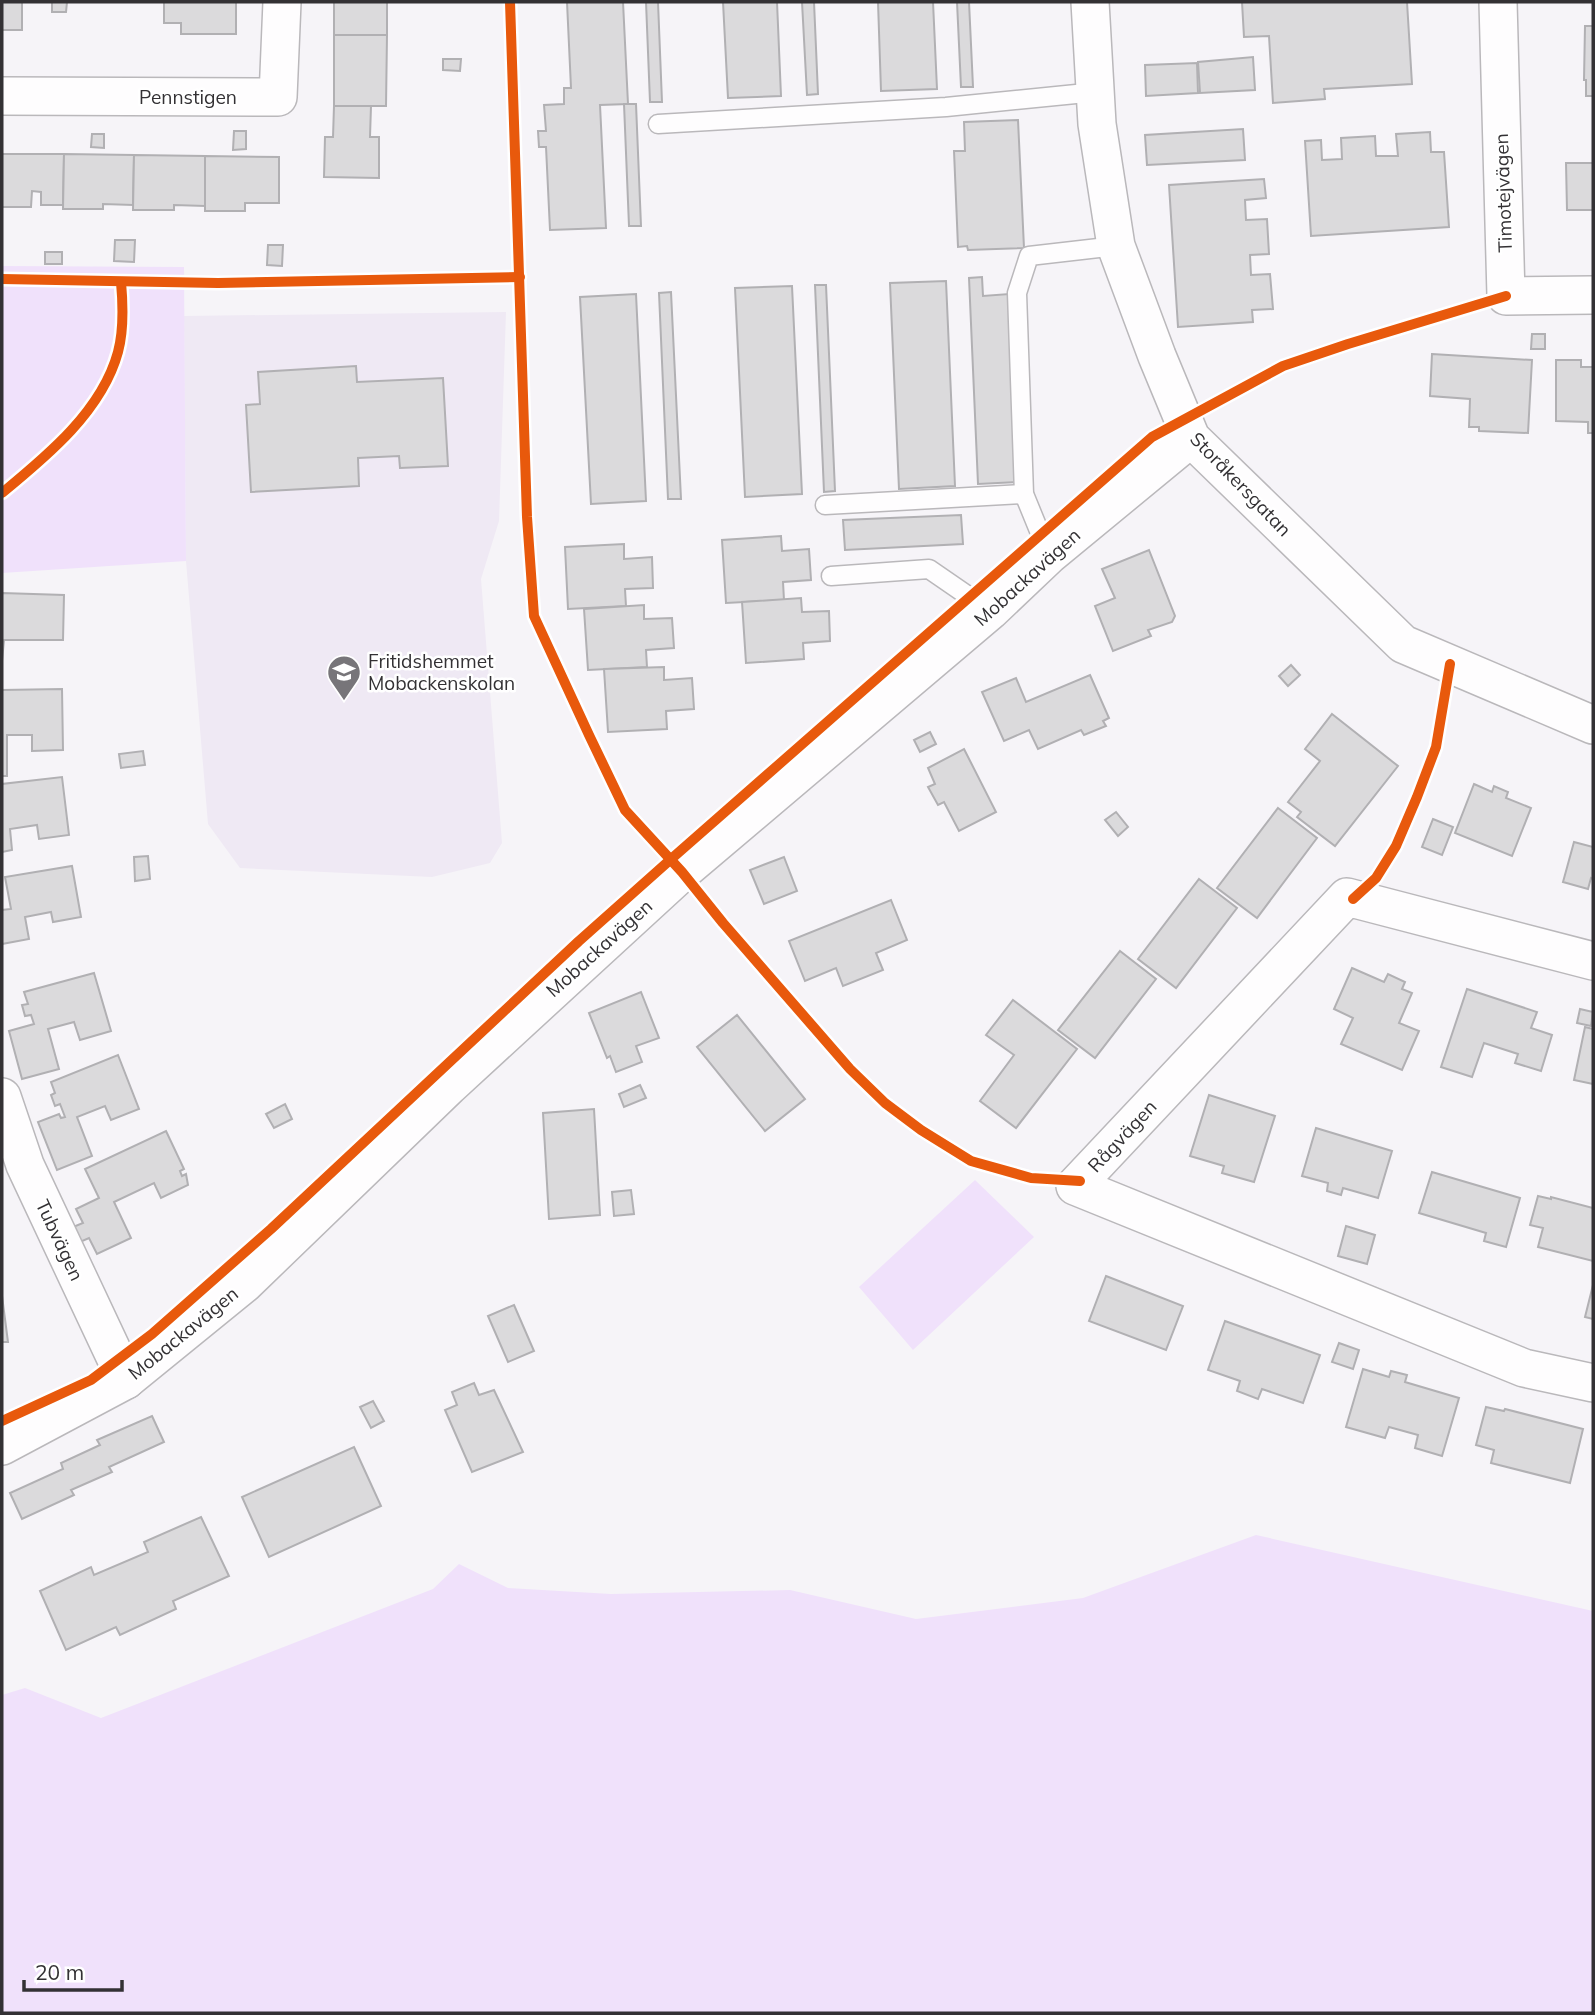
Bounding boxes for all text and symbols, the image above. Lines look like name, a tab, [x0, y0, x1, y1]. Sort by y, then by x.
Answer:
street label: Pennstigen	[139, 85, 237, 109]
street label: Timotejvägen	[1489, 133, 1517, 253]
street label: Storåkersgatan	[1185, 427, 1297, 541]
street label: Mobackavägen	[969, 523, 1085, 631]
place label: Fritidshemmet Mobackenskolan	[368, 649, 515, 695]
school or university icon: Fritidshemmet Mobackenskolan	[325, 653, 363, 702]
street label: Mobackavägen	[541, 894, 657, 1002]
street label: Rågvägen	[1082, 1095, 1162, 1177]
street label: Tubvägen	[31, 1196, 89, 1284]
street label: Mobackavägen	[123, 1281, 243, 1385]
scale bar	[24, 1948, 122, 1992]
text: 20 m	[35, 1959, 84, 1985]

